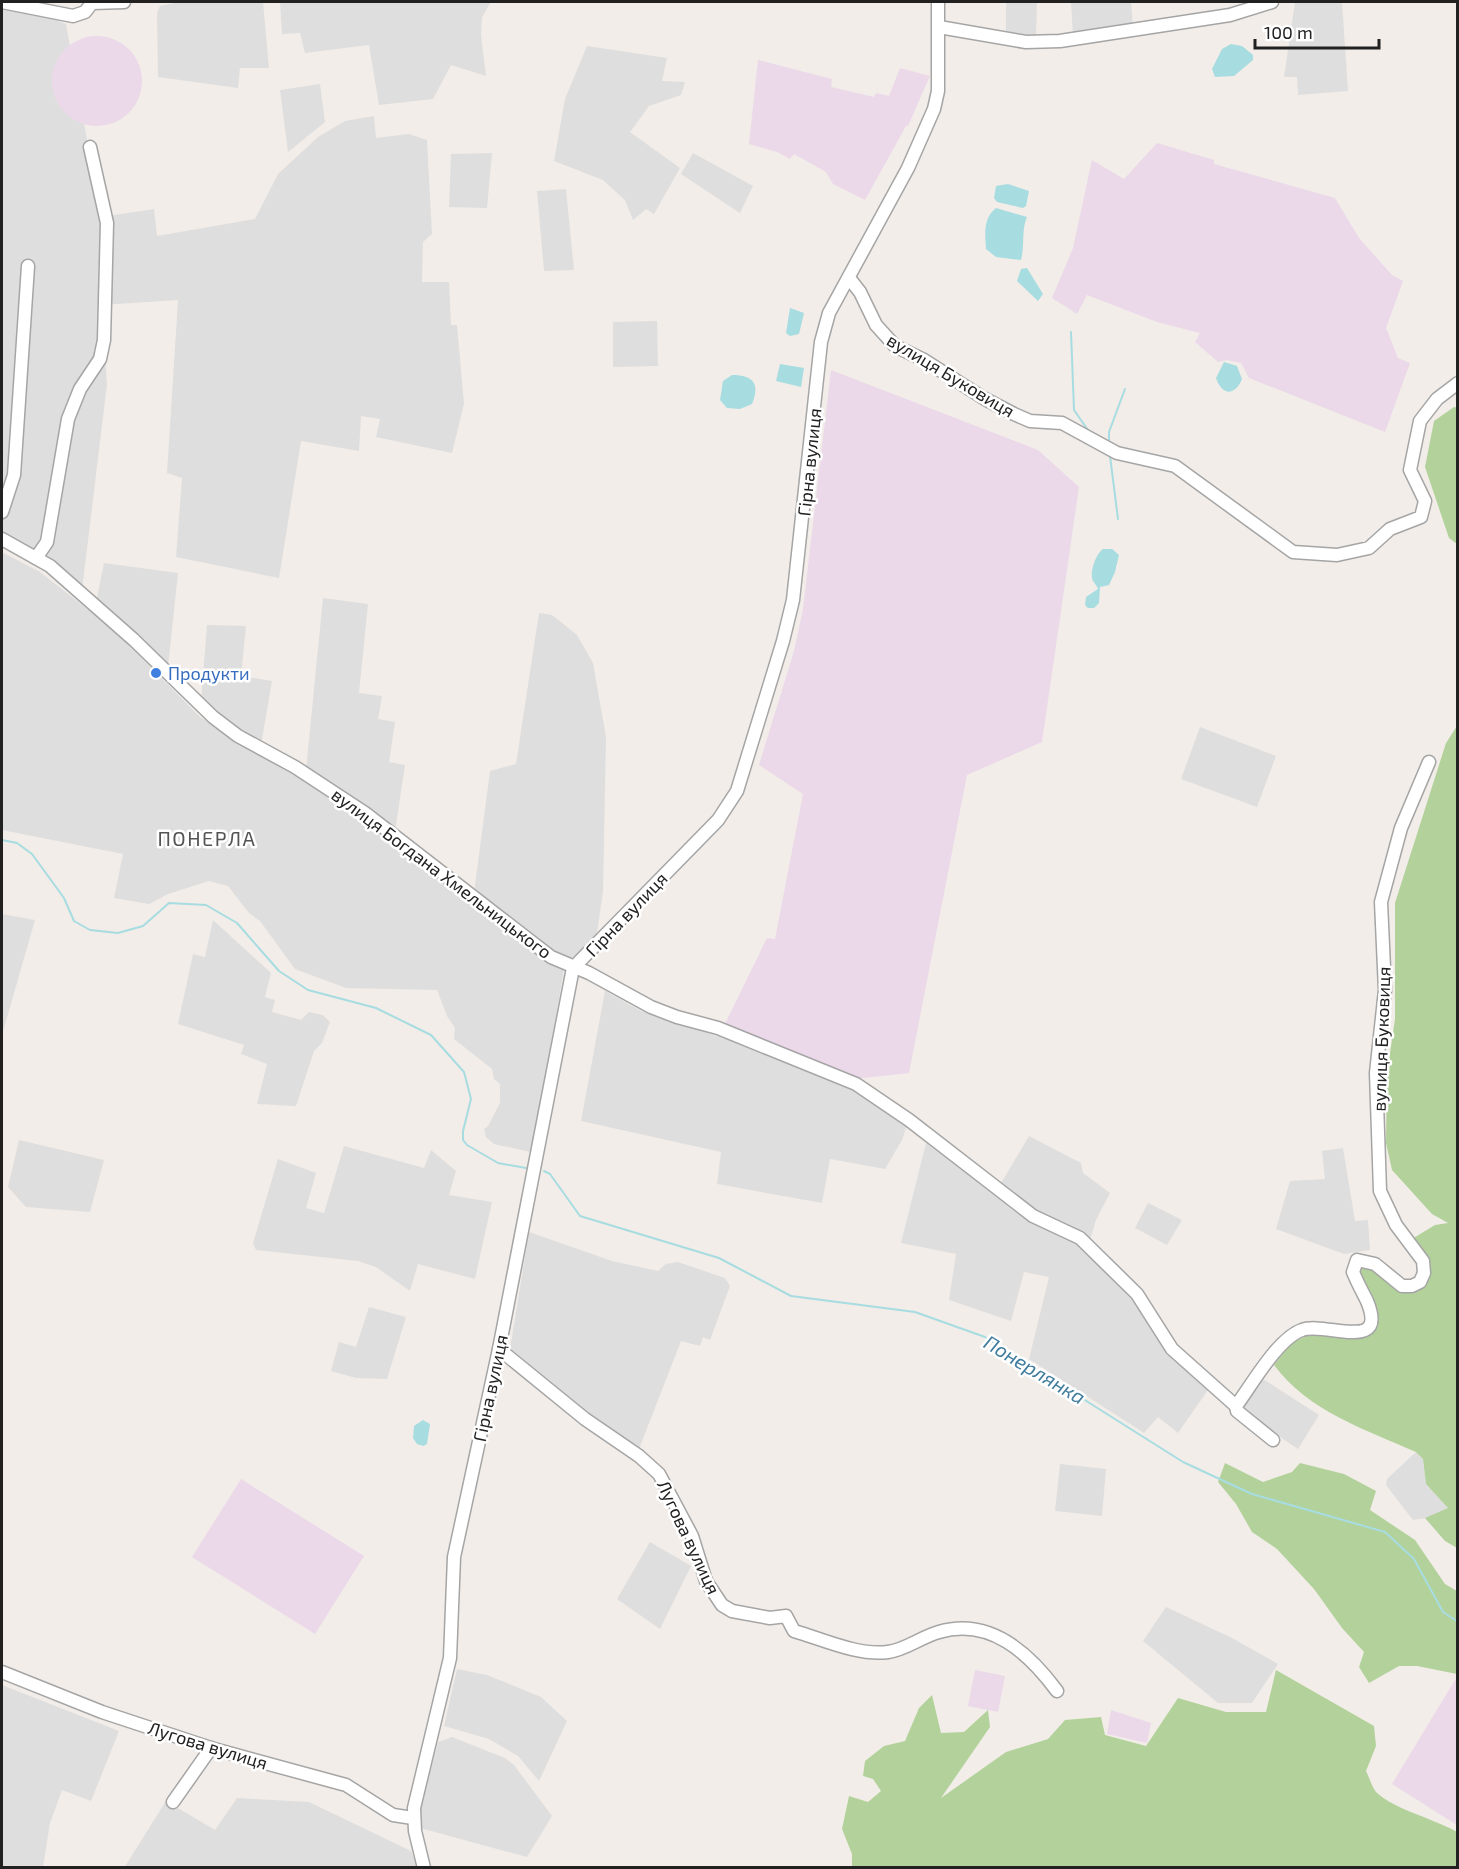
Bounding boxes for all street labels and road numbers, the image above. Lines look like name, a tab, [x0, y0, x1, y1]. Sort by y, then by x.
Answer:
street label: вулиця Буковиця	[883, 328, 1019, 422]
street label: Гірна вулиця	[792, 407, 826, 517]
street label: вулиця Богдана Хмельницького	[328, 783, 556, 963]
street label: Гірна вулиця	[580, 867, 672, 961]
street label: вулиця Буковиця	[1367, 966, 1395, 1112]
street label: Гірна вулиця	[468, 1333, 512, 1443]
street label: Лугова вулиця	[653, 1476, 725, 1598]
street label: Лугова вулиця	[146, 1716, 270, 1774]

